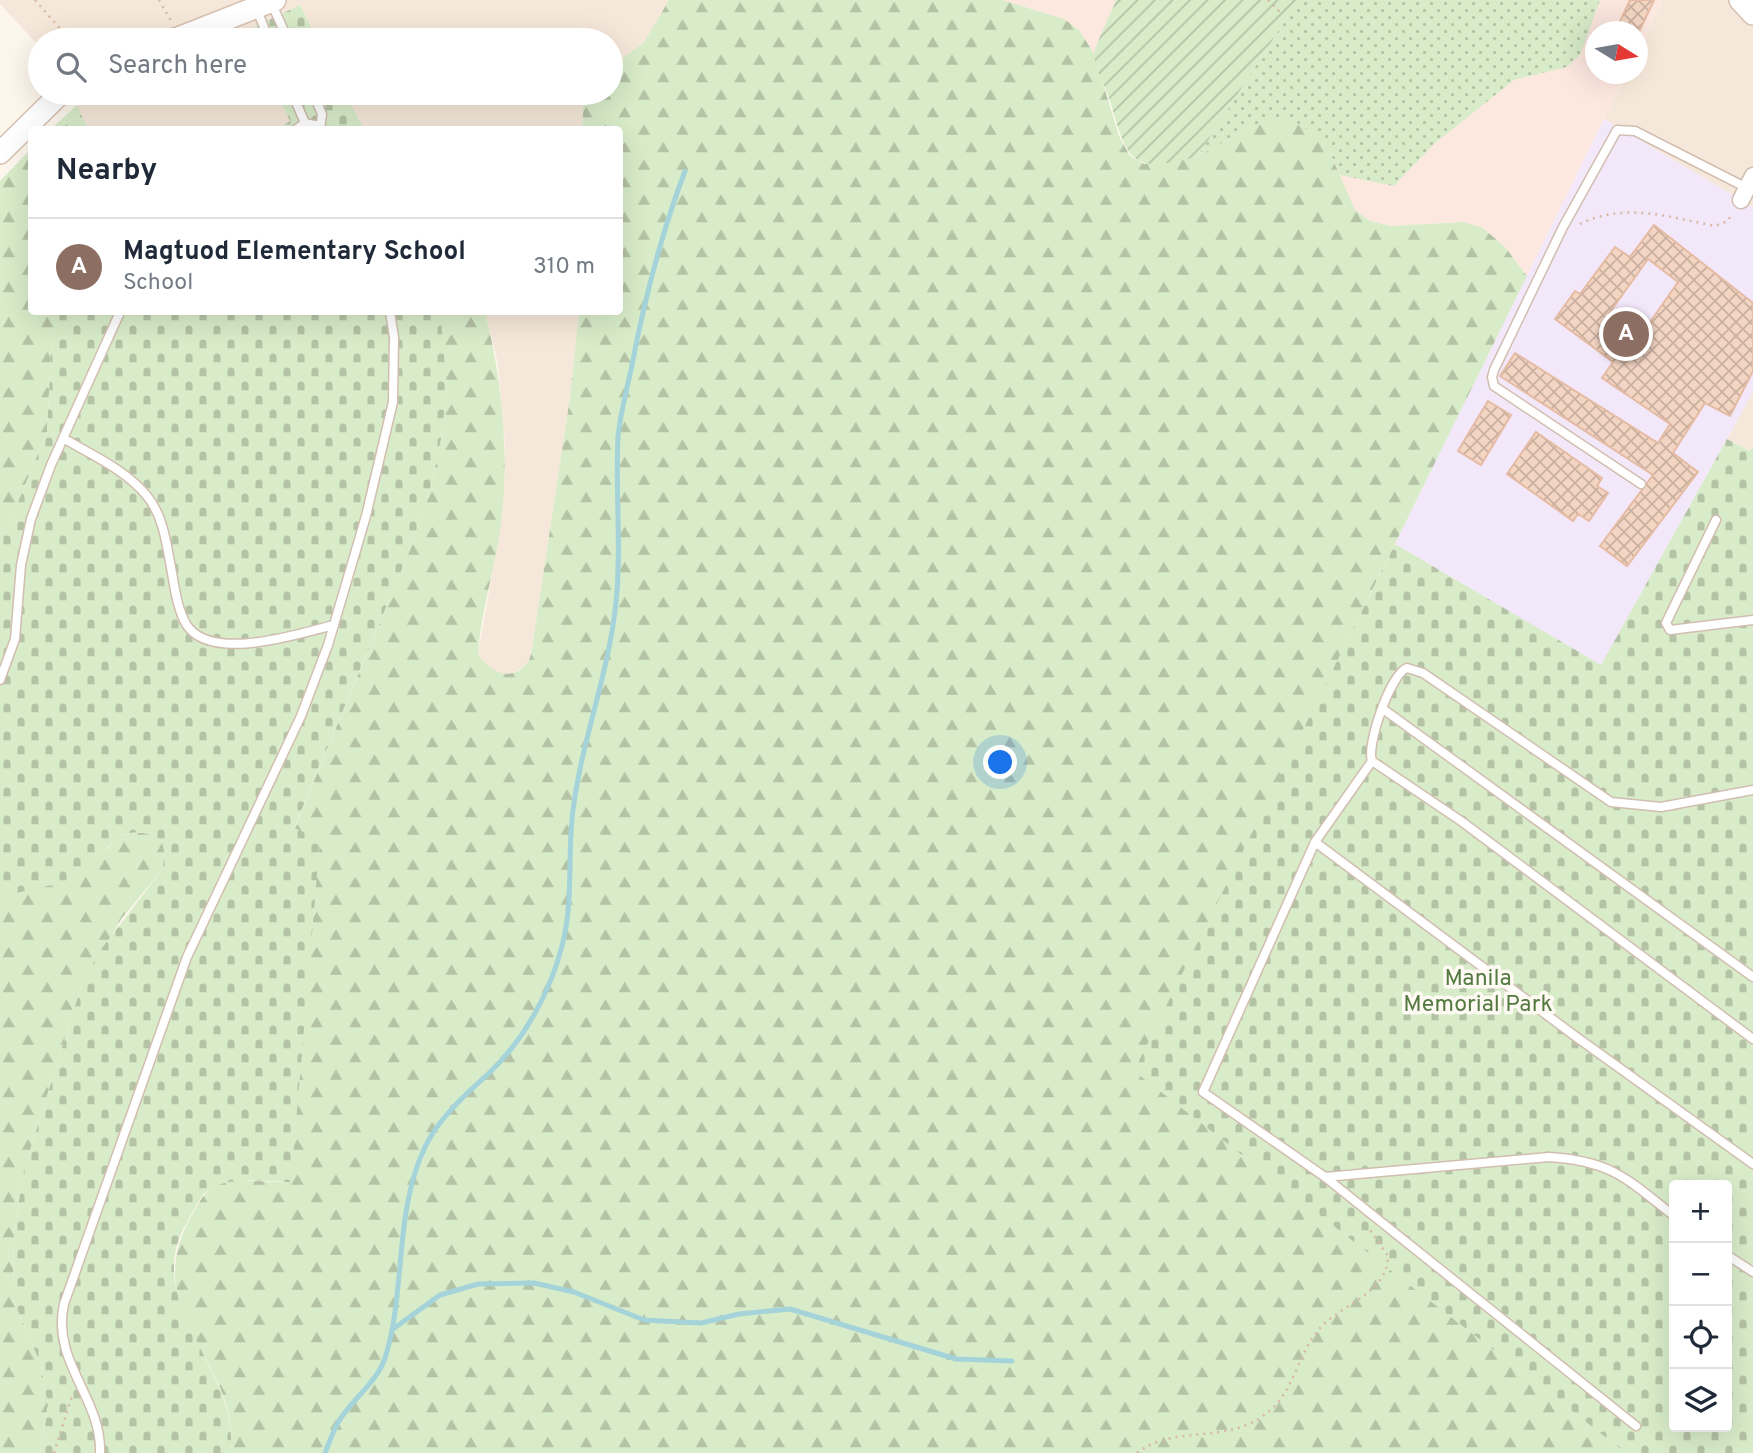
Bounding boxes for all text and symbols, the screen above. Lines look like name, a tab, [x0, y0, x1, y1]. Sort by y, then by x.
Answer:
north arrow	[1585, 21, 1648, 84]
search box	[28, 28, 623, 105]
icon: search	[52, 48, 90, 86]
text: Search here	[108, 50, 247, 83]
text: Nearby	[56, 153, 157, 190]
text: Magtuod Elementary School	[123, 236, 466, 269]
text: A	[71, 253, 87, 282]
text: 310 m	[533, 253, 595, 282]
text: School	[123, 269, 193, 298]
pin: A	[1603, 308, 1649, 360]
your location	[983, 745, 1017, 779]
park label: Manila Memorial Park	[1403, 965, 1553, 1020]
map controls	[1669, 1180, 1732, 1432]
button: +	[1669, 1180, 1732, 1243]
button: −	[1669, 1243, 1732, 1306]
button: locate	[1669, 1306, 1732, 1369]
button: layers	[1669, 1369, 1732, 1432]

